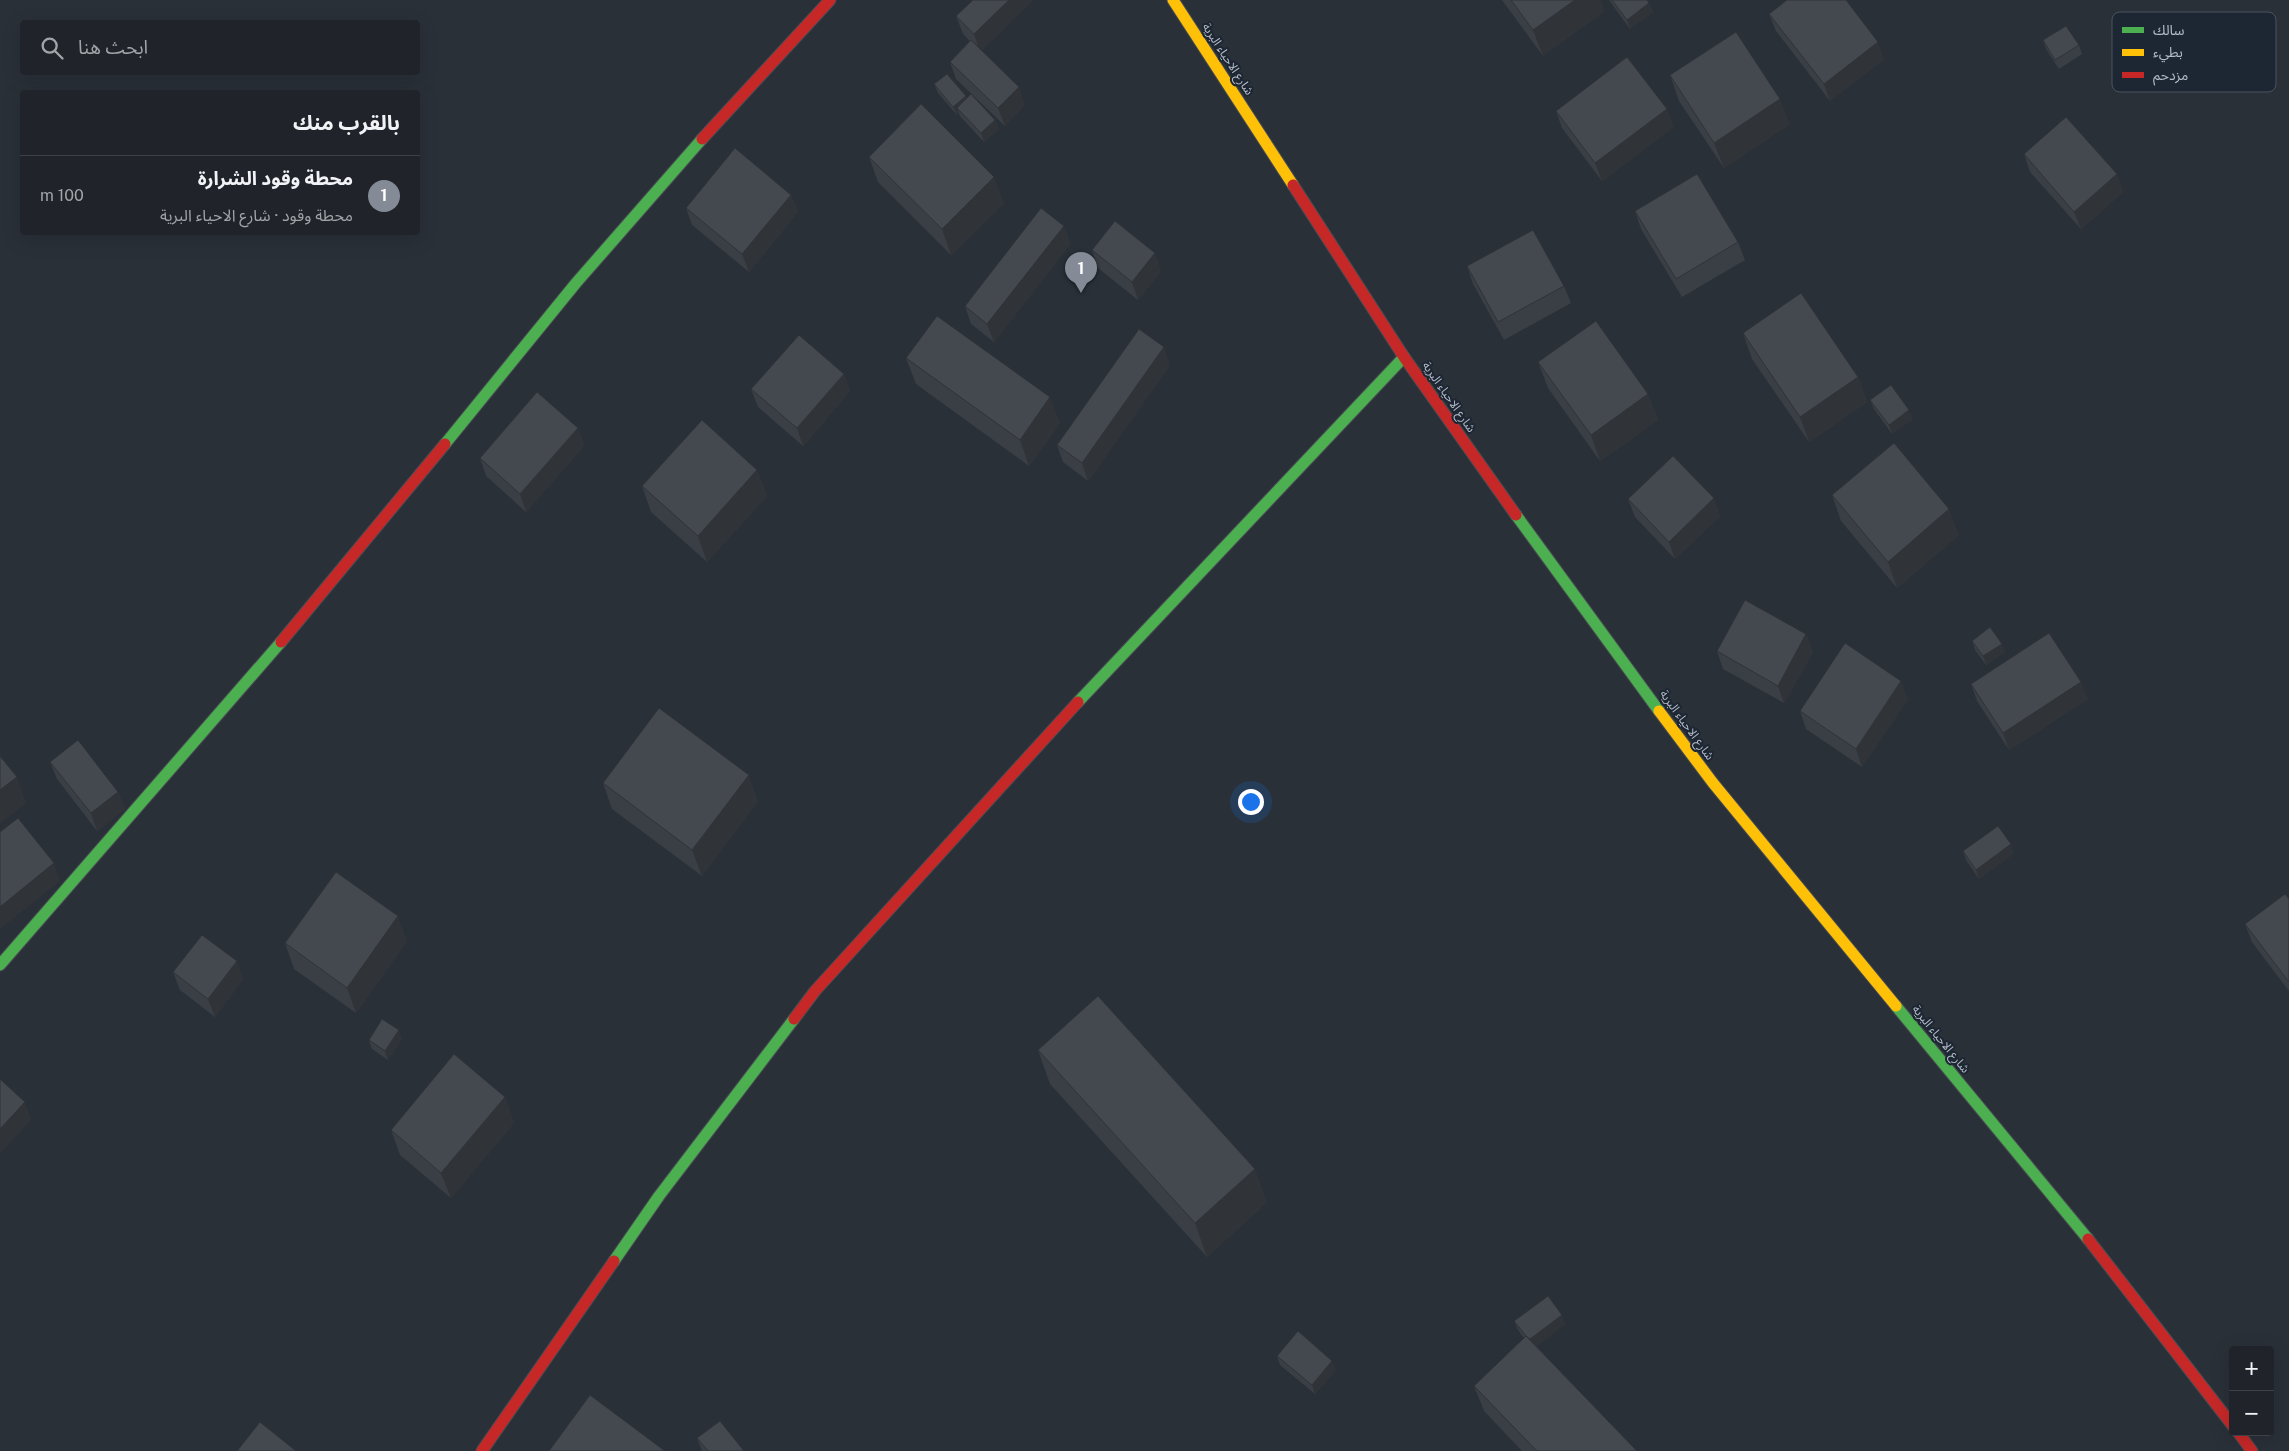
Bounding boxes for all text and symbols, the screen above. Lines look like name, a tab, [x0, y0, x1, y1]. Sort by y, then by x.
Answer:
legend	[2112, 12, 2276, 92]
search box	[20, 20, 420, 75]
street label: شارع الاحياء البرية	[1198, 20, 1256, 99]
text: سالك	[2153, 22, 2185, 38]
icon: search	[38, 34, 66, 62]
text: ابحث هنا	[78, 36, 148, 58]
text: بطيء	[2153, 44, 2183, 63]
text: مزدحم	[2153, 67, 2188, 86]
text: بالقرب منك	[293, 110, 400, 135]
text: محطة وقود الشرارة	[198, 167, 353, 189]
text: 100 m	[40, 186, 84, 205]
text: 1	[381, 186, 387, 205]
text: محطة وقود · شارع الاحياء البرية	[160, 206, 353, 225]
pin: 1	[1065, 252, 1097, 293]
street label: شارع الاحياء البرية	[1418, 359, 1479, 436]
street label: شارع الاحياء البرية	[1655, 687, 1717, 764]
your location	[1238, 789, 1264, 815]
street label: شارع الاحياء البرية	[1908, 1002, 1973, 1077]
map controls	[2229, 1346, 2274, 1436]
button: +	[2229, 1346, 2274, 1391]
button: −	[2229, 1391, 2274, 1436]

